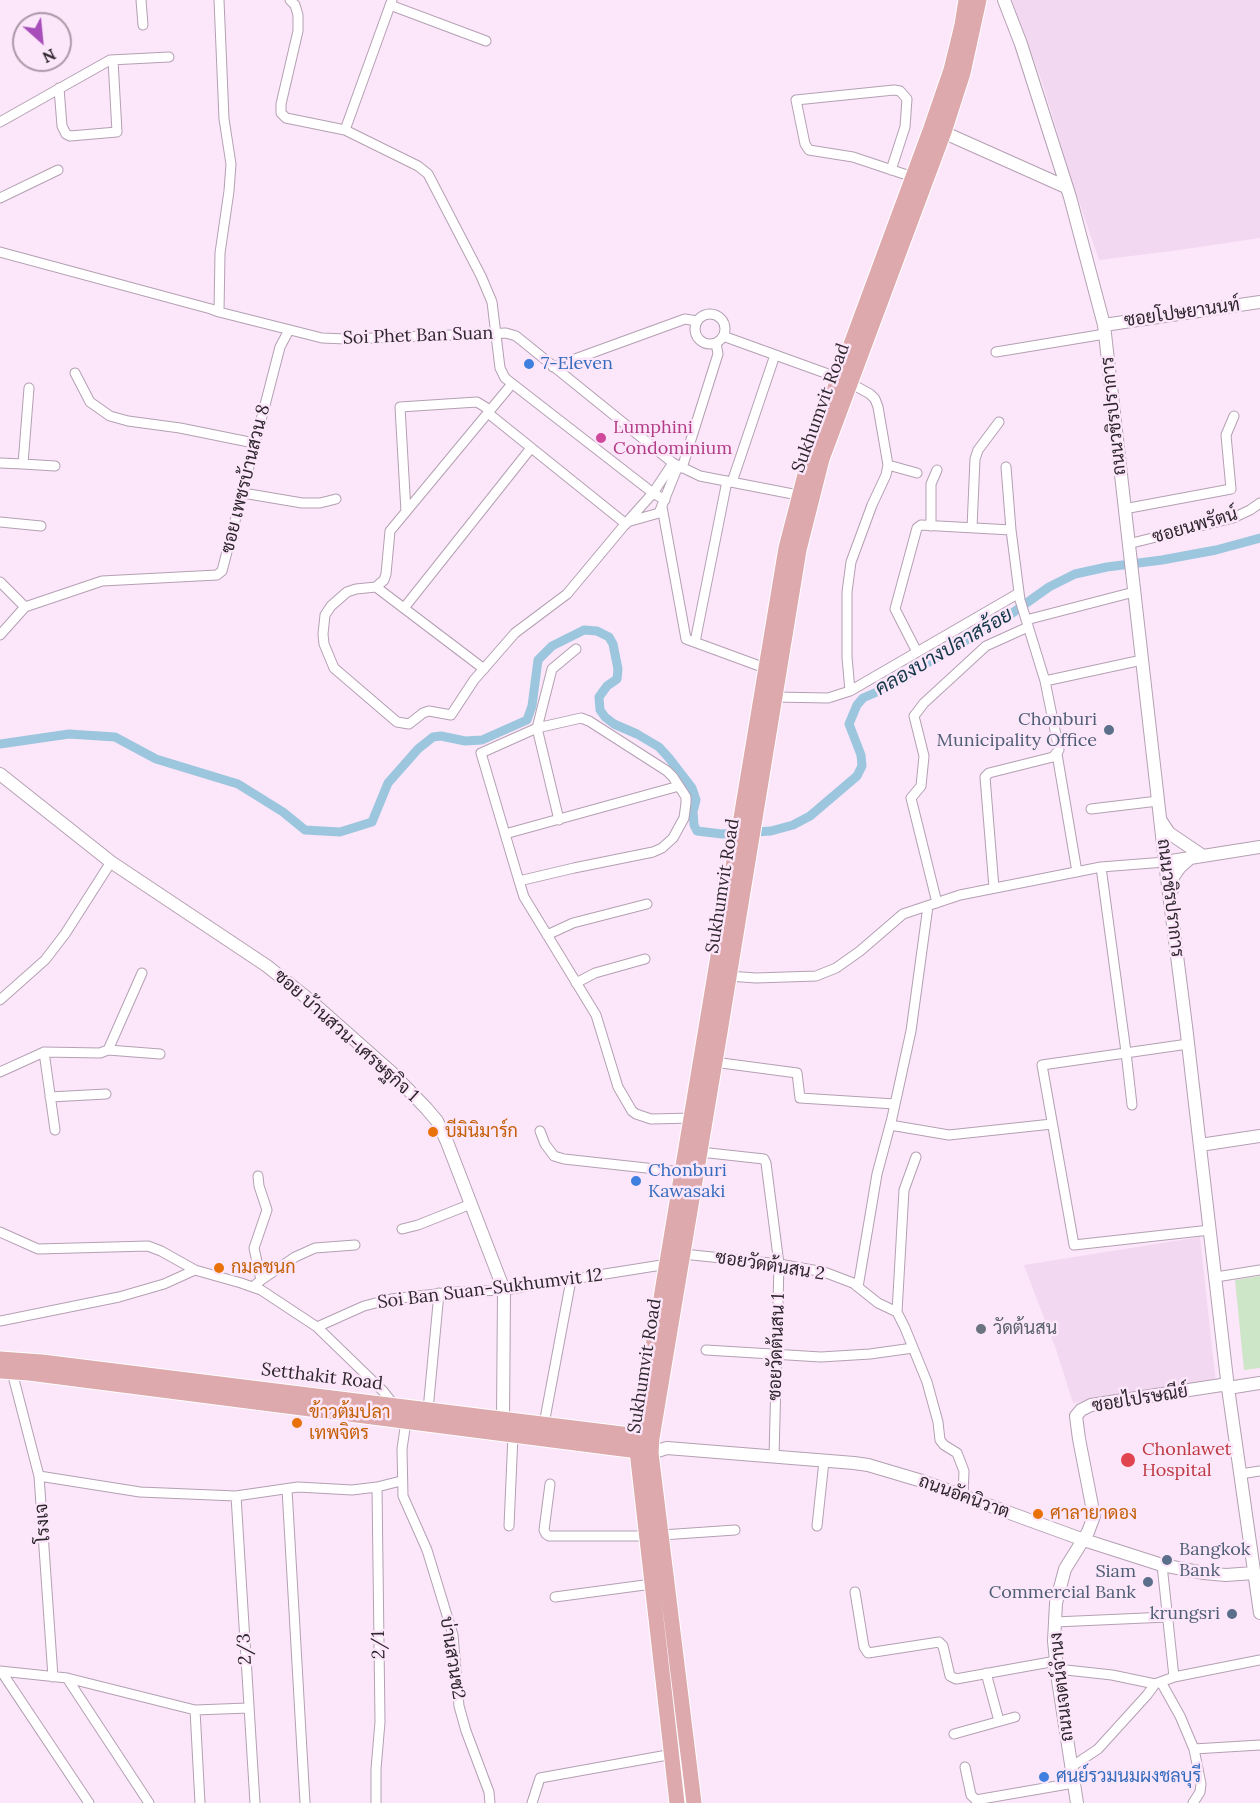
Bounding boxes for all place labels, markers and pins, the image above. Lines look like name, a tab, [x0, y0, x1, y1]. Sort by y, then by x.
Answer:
place label: 7-Eleven	[541, 353, 613, 375]
marker: 7-Eleven	[522, 357, 536, 371]
place label: Lumphini Condominium	[613, 417, 732, 460]
marker: Lumphini Condominium	[594, 431, 608, 445]
place label: Chonburi Municipality Office	[937, 709, 1097, 752]
marker: Chonburi Municipality Office	[1102, 723, 1116, 737]
place label: บีมินิมาร์ก	[445, 1121, 518, 1143]
marker: บีมินิมาร์ก	[426, 1125, 440, 1139]
place label: Chonburi Kawasaki	[648, 1160, 727, 1202]
marker: Chonburi Kawasaki	[629, 1174, 643, 1188]
place label: กมลชนก	[231, 1257, 296, 1279]
marker: กมลชนก	[212, 1261, 226, 1275]
place label: วัดต้นสน	[993, 1318, 1057, 1340]
marker: วัดต้นสน	[974, 1322, 988, 1336]
place label: ข้าวต้มปลา เทพจิตร	[309, 1402, 391, 1444]
marker: ข้าวต้มปลา เทพจิตร	[290, 1416, 304, 1430]
place label: Chonlawet Hospital	[1142, 1439, 1232, 1482]
marker: Chonlawet Hospital	[1119, 1451, 1137, 1469]
place label: ศาลายาดอง	[1050, 1503, 1137, 1525]
marker: ศาลายาดอง	[1031, 1507, 1045, 1521]
place label: Bangkok Bank	[1179, 1539, 1251, 1582]
marker: Bangkok Bank	[1160, 1553, 1174, 1567]
place label: Siam Commercial Bank	[989, 1561, 1136, 1604]
marker: Siam Commercial Bank	[1141, 1575, 1155, 1589]
place label: krungsri	[1150, 1603, 1220, 1625]
marker: krungsri	[1225, 1607, 1239, 1621]
place label: ศนย์รวมนมผงชลบุรี	[1056, 1766, 1201, 1788]
marker: ศนย์รวมนมผงชลบุรี	[1037, 1770, 1051, 1784]

